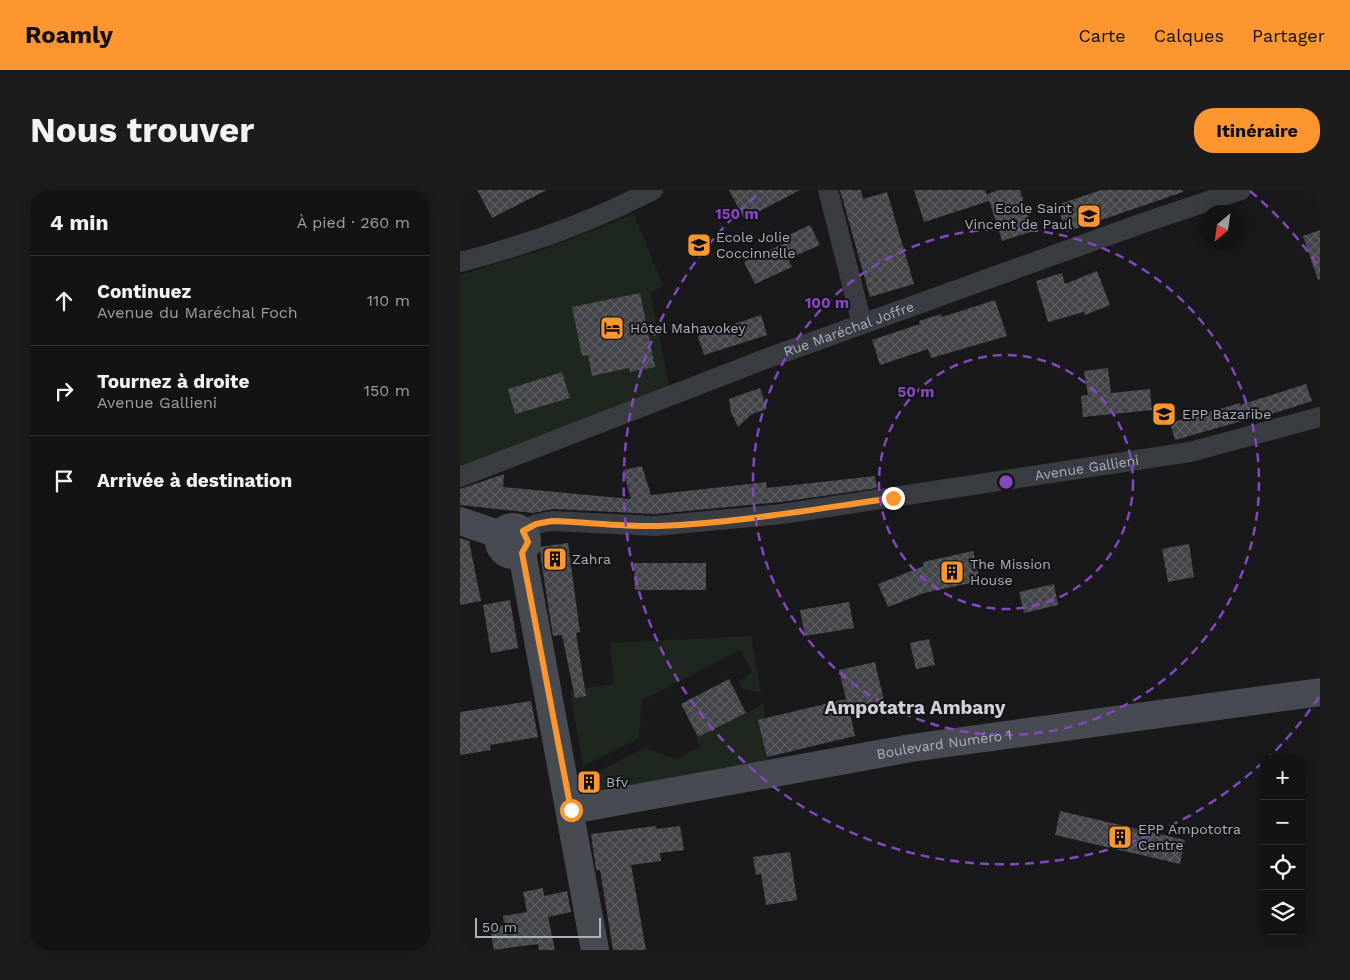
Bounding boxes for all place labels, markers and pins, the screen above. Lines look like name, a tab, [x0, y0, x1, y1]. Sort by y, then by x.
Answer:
place label: Ecole Saint Vincent de Paul	[964, 200, 1073, 232]
school or university icon: Ecole Saint Vincent de Paul	[1076, 203, 1102, 229]
place label: Ecole Jolie Coccinnelle	[716, 229, 795, 261]
school or university icon: Ecole Jolie Coccinnelle	[686, 232, 712, 258]
hotel icon: Hôtel Mahavokey	[599, 315, 625, 341]
place label: Hôtel Mahavokey	[630, 320, 746, 336]
school or university icon: EPP Bazaribe	[1151, 401, 1177, 427]
place label: EPP Bazaribe	[1182, 406, 1271, 422]
centre of rings	[997, 473, 1015, 491]
building icon: Zahra	[542, 546, 568, 572]
place label: Zahra	[572, 551, 611, 567]
place label: The Mission House	[970, 556, 1051, 588]
building icon: The Mission House	[939, 559, 965, 585]
building icon: Bfv	[576, 769, 602, 795]
place label: Bfv	[606, 774, 629, 790]
place label: EPP Ampototra Centre	[1138, 821, 1241, 853]
building icon: EPP Ampototra Centre	[1107, 824, 1133, 850]

